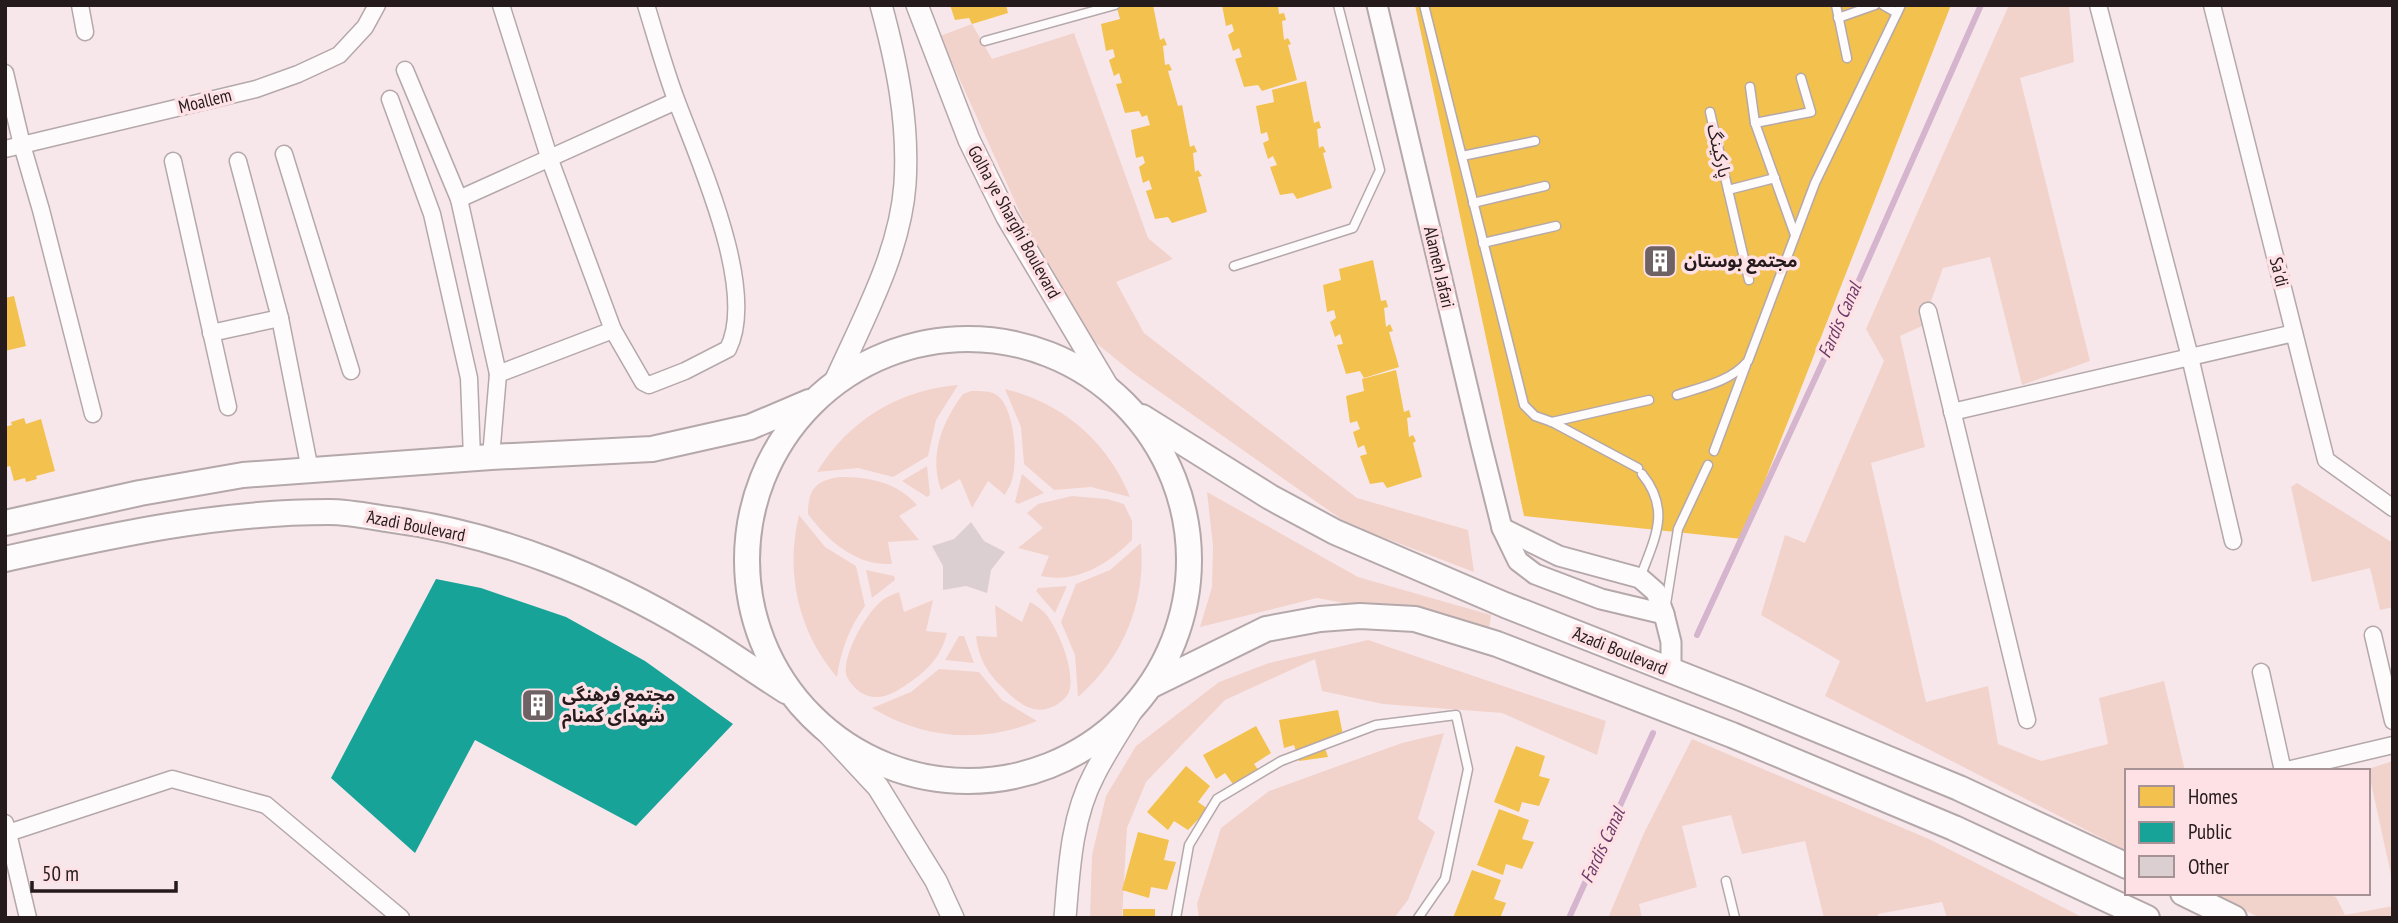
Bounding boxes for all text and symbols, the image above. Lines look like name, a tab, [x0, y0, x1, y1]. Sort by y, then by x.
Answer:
street label: Moallem	[176, 83, 234, 118]
street label: پارکینگ	[1702, 122, 1737, 180]
street label: Golha ye Sharghi Boulevard	[963, 141, 1066, 302]
street label: Alameh Jafari	[1419, 224, 1460, 310]
building icon: مجتمع بوستان	[1641, 242, 1679, 280]
place label: مجتمع بوستان	[1684, 249, 1797, 274]
street label: Sa'di	[2265, 255, 2294, 289]
water label: Fardis Canal	[1812, 277, 1867, 361]
street label: َAzadi Boulevard	[365, 505, 467, 546]
street label: َAzadi Boulevard	[1570, 621, 1671, 680]
place label: مجتمع فرهنگی شهدای گمنام	[562, 683, 675, 729]
building icon: مجتمع فرهنگی شهدای گمنام	[519, 686, 557, 724]
legend	[2125, 769, 2370, 895]
text: Homes	[2188, 783, 2238, 810]
water label: Fardis Canal	[1574, 802, 1630, 886]
text: Public	[2188, 818, 2233, 845]
scale bar	[32, 850, 175, 894]
text: Other	[2188, 853, 2229, 880]
text: 50 m	[42, 860, 79, 887]

